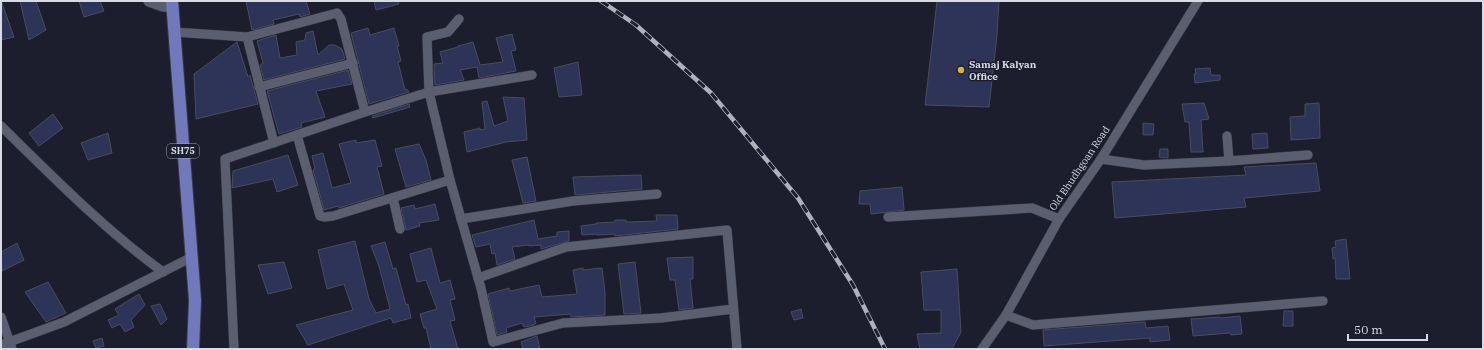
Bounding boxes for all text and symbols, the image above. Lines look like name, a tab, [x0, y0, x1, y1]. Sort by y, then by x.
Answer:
place label: Samaj Kalyan Office	[969, 58, 1037, 83]
marker: Samaj Kalyan Office	[956, 65, 966, 75]
street label: Old Bhudhgoan Road	[1046, 124, 1113, 213]
road number: SH75	[167, 144, 199, 158]
scale bar	[1348, 316, 1427, 342]
text: 50 m	[1354, 322, 1383, 337]

